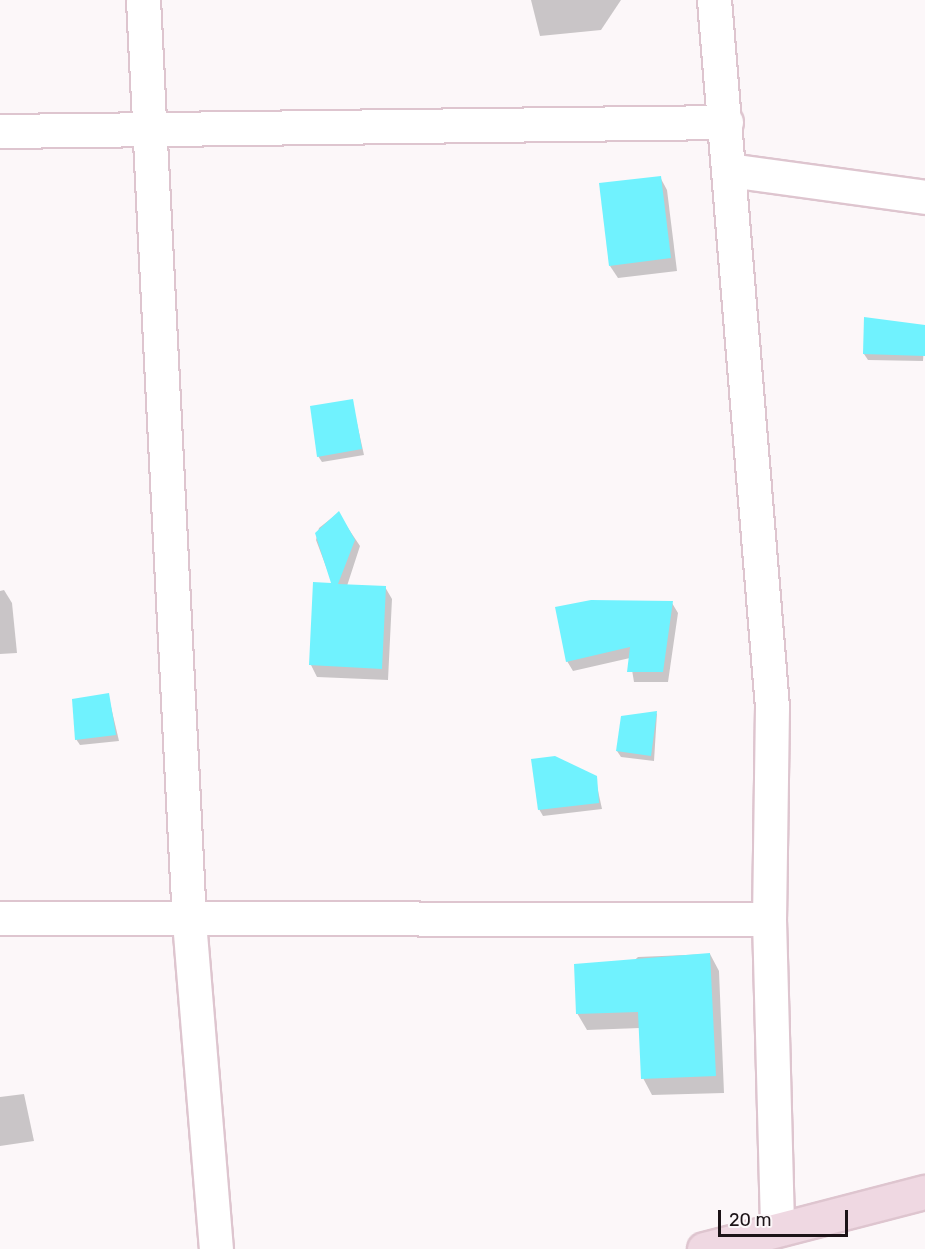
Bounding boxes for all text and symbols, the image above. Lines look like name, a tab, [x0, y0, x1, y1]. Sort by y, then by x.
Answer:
scale bar	[721, 1198, 852, 1236]
text: 20 m	[729, 1209, 771, 1231]

